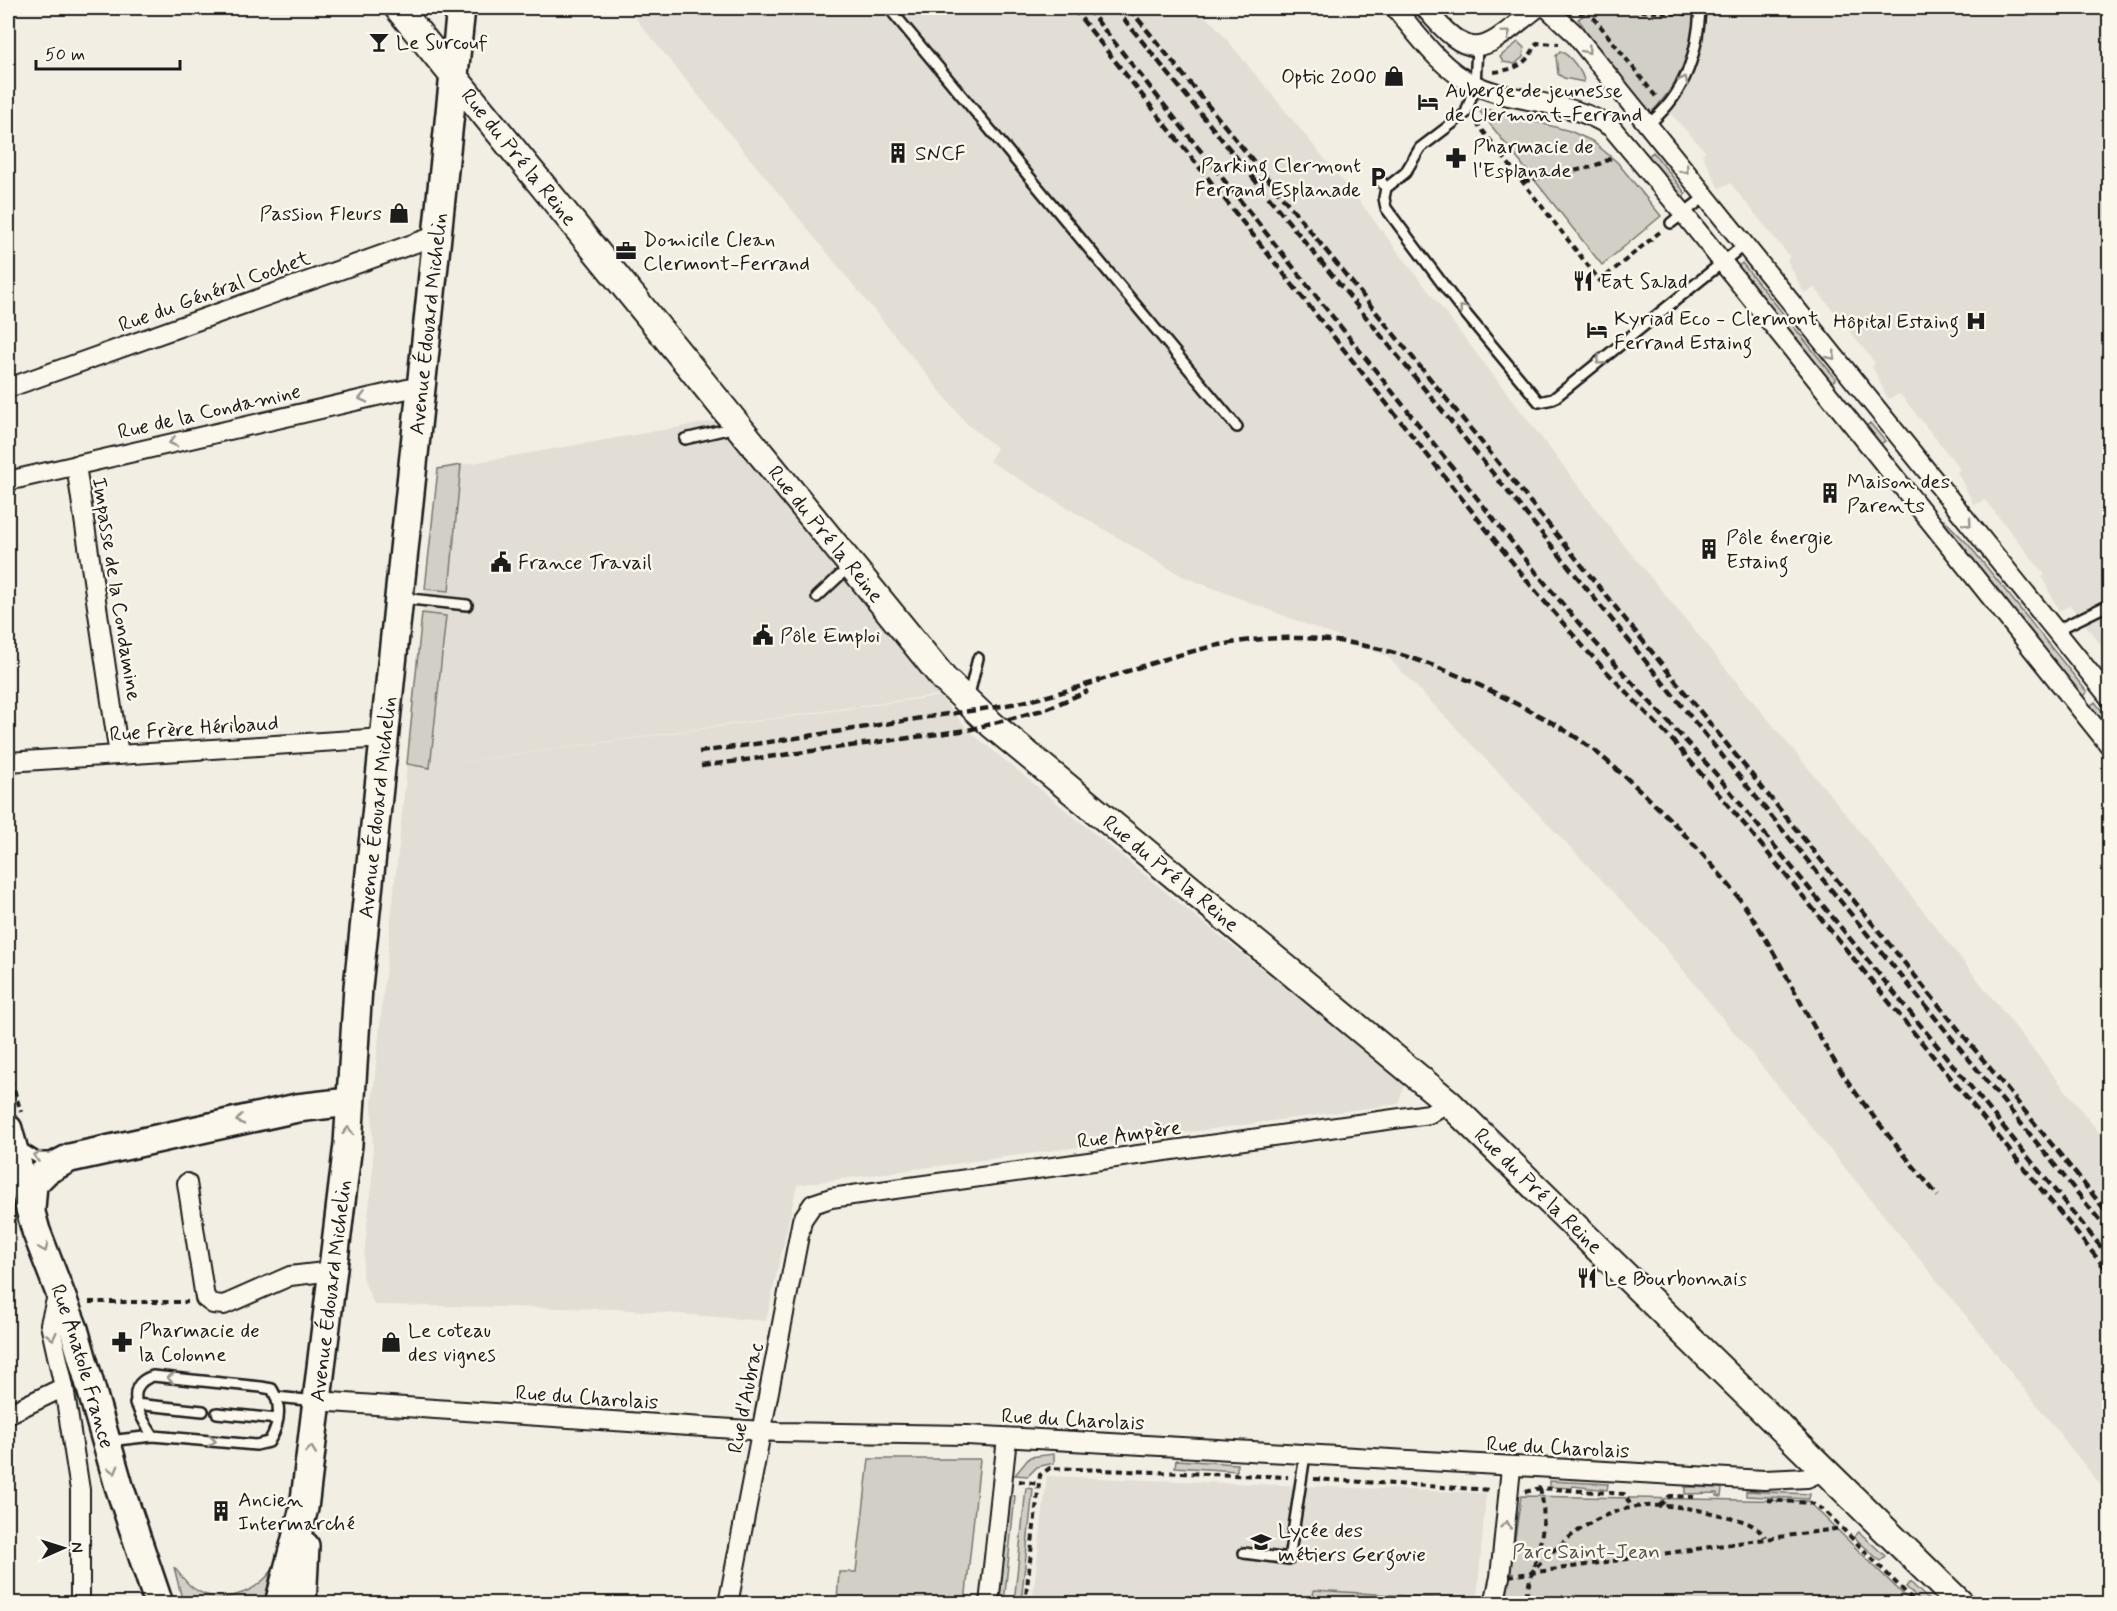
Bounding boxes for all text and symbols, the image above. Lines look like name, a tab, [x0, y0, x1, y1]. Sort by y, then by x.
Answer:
place label: Le Surcouf	[396, 29, 488, 57]
bar icon: Le Surcouf	[367, 30, 391, 54]
one-way arrow	[1500, 30, 1511, 41]
scale bar	[36, 33, 180, 71]
text: 50 m	[45, 43, 85, 67]
one-way arrow	[1580, 43, 1591, 54]
place label: Optic 2000	[1281, 63, 1377, 91]
shop icon: Optic 2000	[1382, 64, 1406, 88]
one-way arrow	[1676, 76, 1688, 87]
place label: Auberge de jeunesse de Clermont-Ferrand	[1445, 77, 1642, 129]
street label: Rue du Pré la Reine	[454, 83, 583, 232]
hotel icon: Auberge de jeunesse de Clermont-Ferrand	[1416, 90, 1440, 114]
place label: Pharmacie de l'Esplanade	[1473, 133, 1594, 185]
place label: SNCF	[915, 140, 966, 168]
building icon: SNCF	[886, 141, 910, 165]
pharmacy icon: Pharmacie de l'Esplanade	[1444, 146, 1468, 170]
place label: Parking Clermont Ferrand Esplanade	[1195, 152, 1361, 204]
one-way arrow	[1677, 163, 1688, 174]
parking icon: Parking Clermont Ferrand Esplanade	[1366, 165, 1390, 189]
place label: Passion Fleurs	[259, 200, 382, 228]
shop icon: Passion Fleurs	[387, 201, 411, 225]
street label: Avenue Édouard Michelin	[403, 211, 454, 436]
place label: Domicile Clean Clermont-Ferrand	[643, 226, 810, 278]
office icon: Domicile Clean Clermont-Ferrand	[614, 239, 638, 263]
street label: Rue du Général Cochet	[115, 244, 315, 340]
place label: Eat Salad	[1600, 268, 1688, 296]
restaurant icon: Eat Salad	[1571, 269, 1595, 293]
one-way arrow	[1459, 305, 1470, 316]
place label: Kyriad Eco - Clermont Ferrand Estaing	[1614, 305, 1818, 359]
place label: Hôpital Estaing	[1833, 308, 1959, 338]
hospital icon: Hôpital Estaing	[1964, 309, 1988, 333]
hotel icon: Kyriad Eco - Clermont Ferrand Estaing	[1585, 318, 1609, 342]
one-way arrow	[1825, 349, 1836, 360]
one-way arrow	[1596, 353, 1607, 364]
street label: Rue de la Condamine	[115, 377, 303, 447]
one-way arrow	[358, 390, 368, 403]
one-way arrow	[168, 435, 178, 448]
street label: Rue du Pré la Reine	[761, 460, 890, 609]
place label: Maison des Parents	[1847, 468, 1950, 520]
street label: Impasse de la Condamine	[84, 475, 148, 703]
building icon: Maison des Parents	[1818, 481, 1842, 505]
one-way arrow	[1961, 516, 1972, 527]
place label: Pôle énergie Estaing	[1726, 524, 1833, 578]
building icon: Pôle énergie Estaing	[1697, 537, 1721, 561]
place label: France Travail	[518, 549, 652, 577]
public building icon: France Travail	[489, 550, 513, 574]
place label: Pôle Emploi	[780, 622, 881, 650]
public building icon: Pôle Emploi	[751, 623, 775, 647]
street label: Avenue Édouard Michelin	[352, 695, 404, 920]
street label: Rue Frère Héribaud	[109, 709, 280, 749]
street label: Rue du Pré la Reine	[1096, 809, 1245, 939]
one-way arrow	[235, 1113, 245, 1126]
street label: Rue Ampère	[1076, 1114, 1183, 1156]
street label: Rue du Pré la Reine	[1468, 1122, 1608, 1261]
one-way arrow	[342, 1127, 354, 1136]
one-way arrow	[32, 1150, 42, 1163]
street label: Avenue Édouard Michelin	[304, 1178, 359, 1403]
one-way arrow	[36, 1242, 48, 1253]
place label: Le Bourbonnais	[1604, 1265, 1747, 1293]
restaurant icon: Le Bourbonnais	[1575, 1266, 1599, 1290]
street label: Rue Anatole France	[43, 1280, 121, 1452]
place label: Pharmacie de la Colonne	[139, 1317, 260, 1369]
place label: Le coteau des vignes	[408, 1317, 496, 1369]
pharmacy icon: Pharmacie de la Colonne	[110, 1330, 134, 1354]
shop icon: Le coteau des vignes	[379, 1330, 403, 1354]
one-way arrow	[45, 1331, 58, 1341]
street label: Rue d'Aubrac	[722, 1341, 770, 1456]
one-way arrow	[166, 1372, 175, 1385]
street label: Rue du Charolais	[514, 1379, 659, 1417]
street label: Rue du Charolais	[1001, 1402, 1145, 1438]
street label: Rue du Charolais	[1486, 1430, 1630, 1466]
one-way arrow	[207, 1434, 216, 1447]
one-way arrow	[304, 1446, 316, 1455]
one-way arrow	[107, 1464, 119, 1475]
place label: Ancien Intermarché	[238, 1486, 355, 1538]
building icon: Ancien Intermarché	[209, 1499, 233, 1523]
place label: Lycée des métiers Gergovie	[1278, 1517, 1426, 1571]
north arrow	[33, 1518, 93, 1578]
one-way arrow	[1499, 1520, 1511, 1530]
school or university icon: Lycée des métiers Gergovie	[1249, 1530, 1273, 1554]
park label: Parc Saint-Jean	[1512, 1538, 1660, 1566]
text: N	[66, 1541, 87, 1553]

